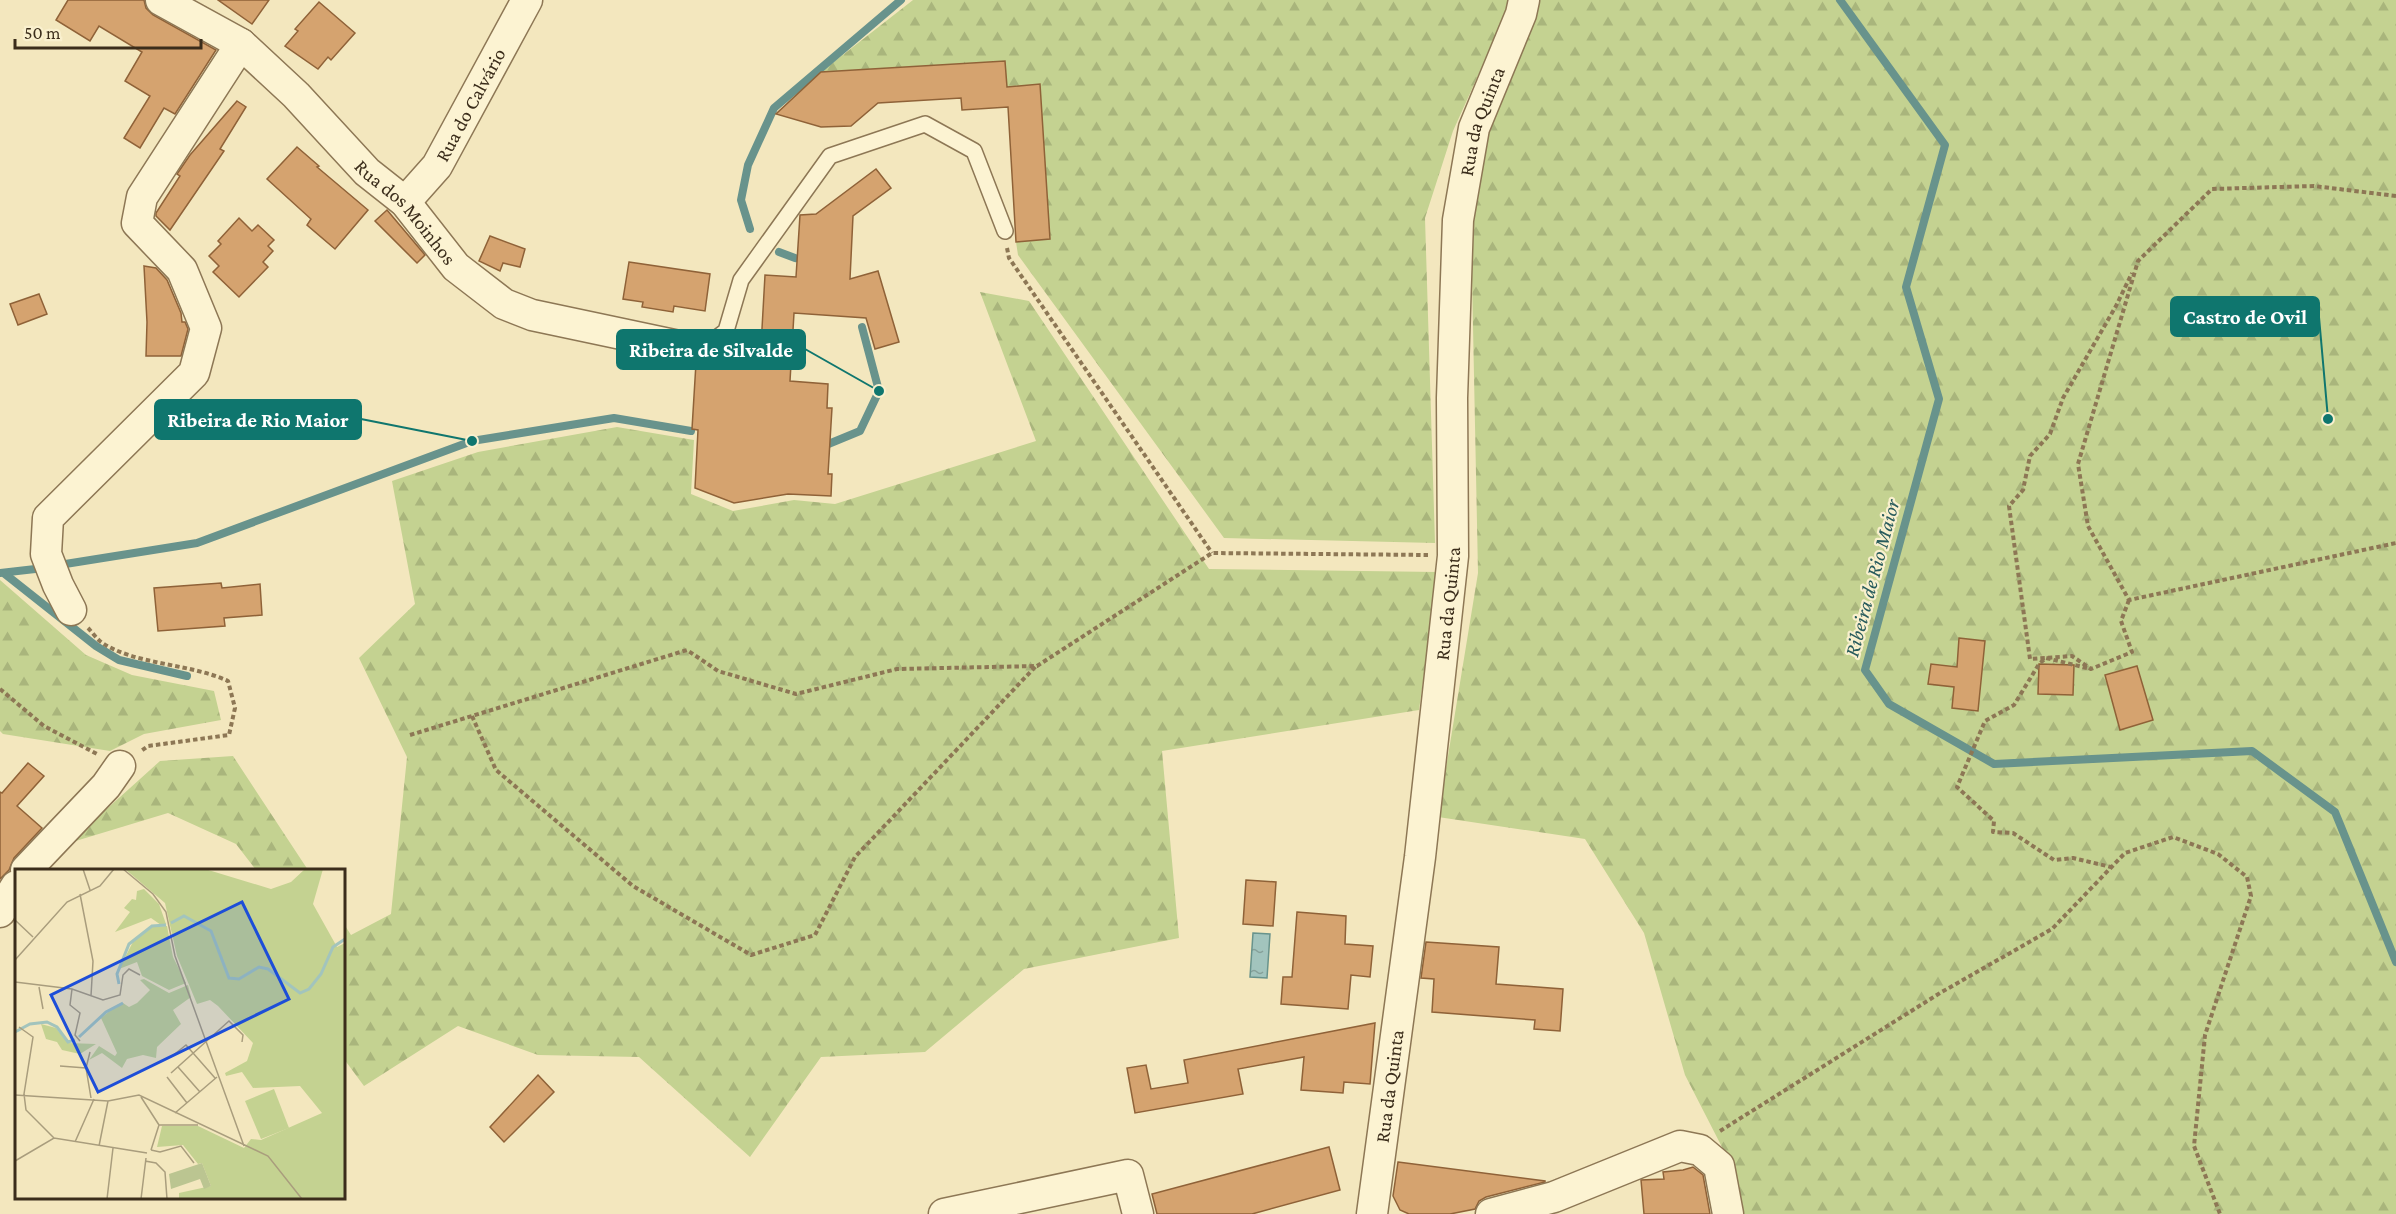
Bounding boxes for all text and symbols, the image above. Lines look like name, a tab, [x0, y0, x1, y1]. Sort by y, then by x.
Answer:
scale bar	[15, 12, 201, 50]
text: 50 m	[24, 23, 61, 43]
street label: Rua do Calvário	[431, 44, 510, 165]
street label: Rua da Quinta	[1455, 63, 1509, 178]
street label: Rua dos Moinhos	[350, 155, 461, 269]
callout: Castro de Ovil	[2171, 297, 2319, 336]
text: Castro de Ovil	[2183, 305, 2307, 329]
callout: Ribeira de Silvalde	[617, 330, 805, 369]
text: Ribeira de Silvalde	[629, 338, 793, 362]
callout: Ribeira de Rio Maior	[155, 400, 361, 439]
text: Ribeira de Rio Maior	[167, 408, 349, 432]
water label: Ribeira de Rio Maior	[1839, 496, 1905, 659]
street label: Rua da Quinta	[1431, 547, 1464, 661]
inset map	[15, 869, 345, 1199]
street label: Rua da Quinta	[1371, 1028, 1408, 1144]

